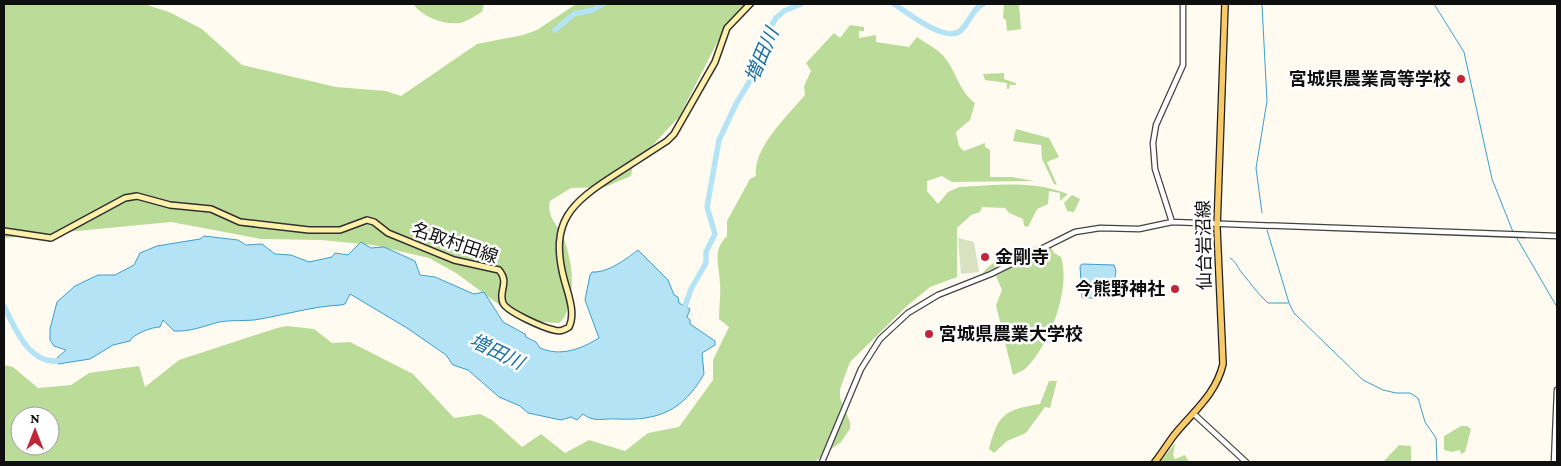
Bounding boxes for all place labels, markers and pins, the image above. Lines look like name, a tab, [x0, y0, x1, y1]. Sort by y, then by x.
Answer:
place label: 宮城県農業高等学校	[1289, 69, 1451, 89]
marker: 宮城県農業高等学校	[1455, 73, 1467, 85]
place label: 金剛寺	[995, 247, 1049, 267]
marker: 金剛寺	[979, 251, 991, 263]
place label: 今熊野神社	[1075, 279, 1165, 299]
marker: 今熊野神社	[1169, 283, 1181, 295]
place label: 宮城県農業大学校	[939, 324, 1083, 344]
marker: 宮城県農業大学校	[923, 328, 935, 340]

